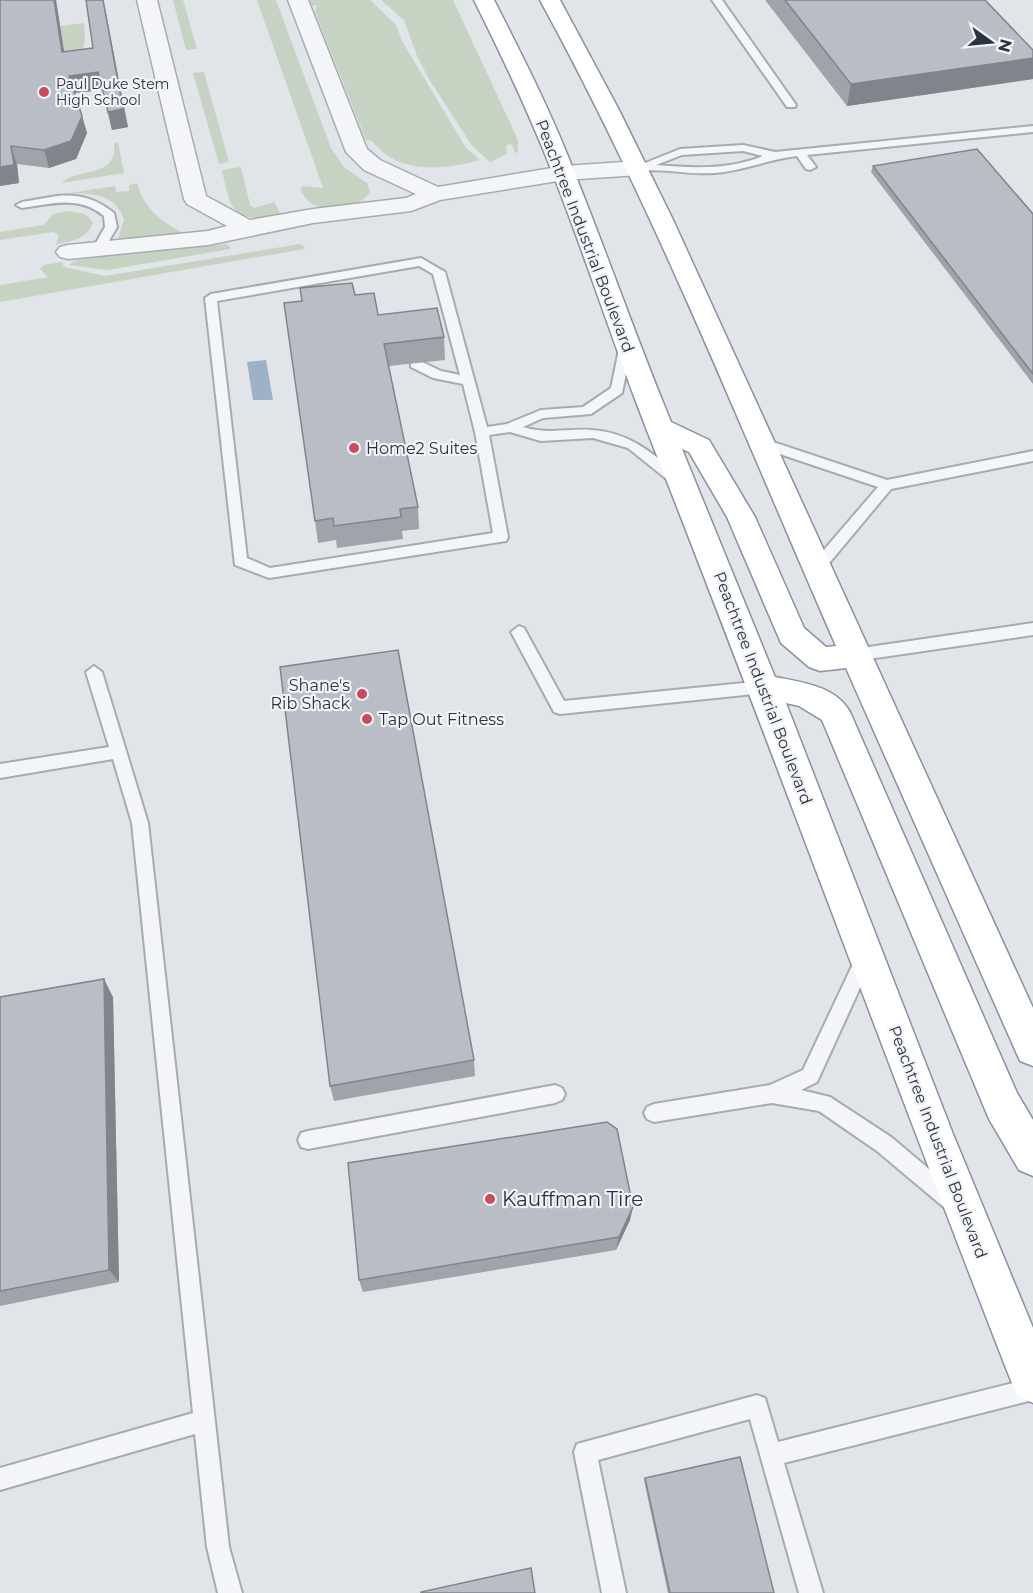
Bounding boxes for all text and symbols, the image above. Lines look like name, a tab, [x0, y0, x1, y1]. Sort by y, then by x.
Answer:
north arrow	[961, 12, 1021, 72]
text: N	[994, 37, 1016, 54]
place label: Paul Duke Stem High School	[56, 75, 169, 109]
marker: Paul Duke Stem High School	[37, 85, 51, 99]
street label: Peachtree Industrial Boulevard	[532, 117, 638, 355]
place label: Home2 Suites	[366, 439, 477, 458]
marker: Home2 Suites	[347, 441, 361, 455]
street label: Peachtree Industrial Boulevard	[710, 569, 816, 807]
place label: Shane's Rib Shack	[271, 676, 350, 713]
marker: Shane's Rib Shack	[355, 687, 369, 701]
place label: Tap Out Fitness	[379, 710, 504, 729]
marker: Tap Out Fitness	[360, 712, 374, 726]
street label: Peachtree Industrial Boulevard	[885, 1023, 991, 1261]
place label: Kauffman Tire	[502, 1187, 643, 1211]
marker: Kauffman Tire	[483, 1192, 497, 1206]

